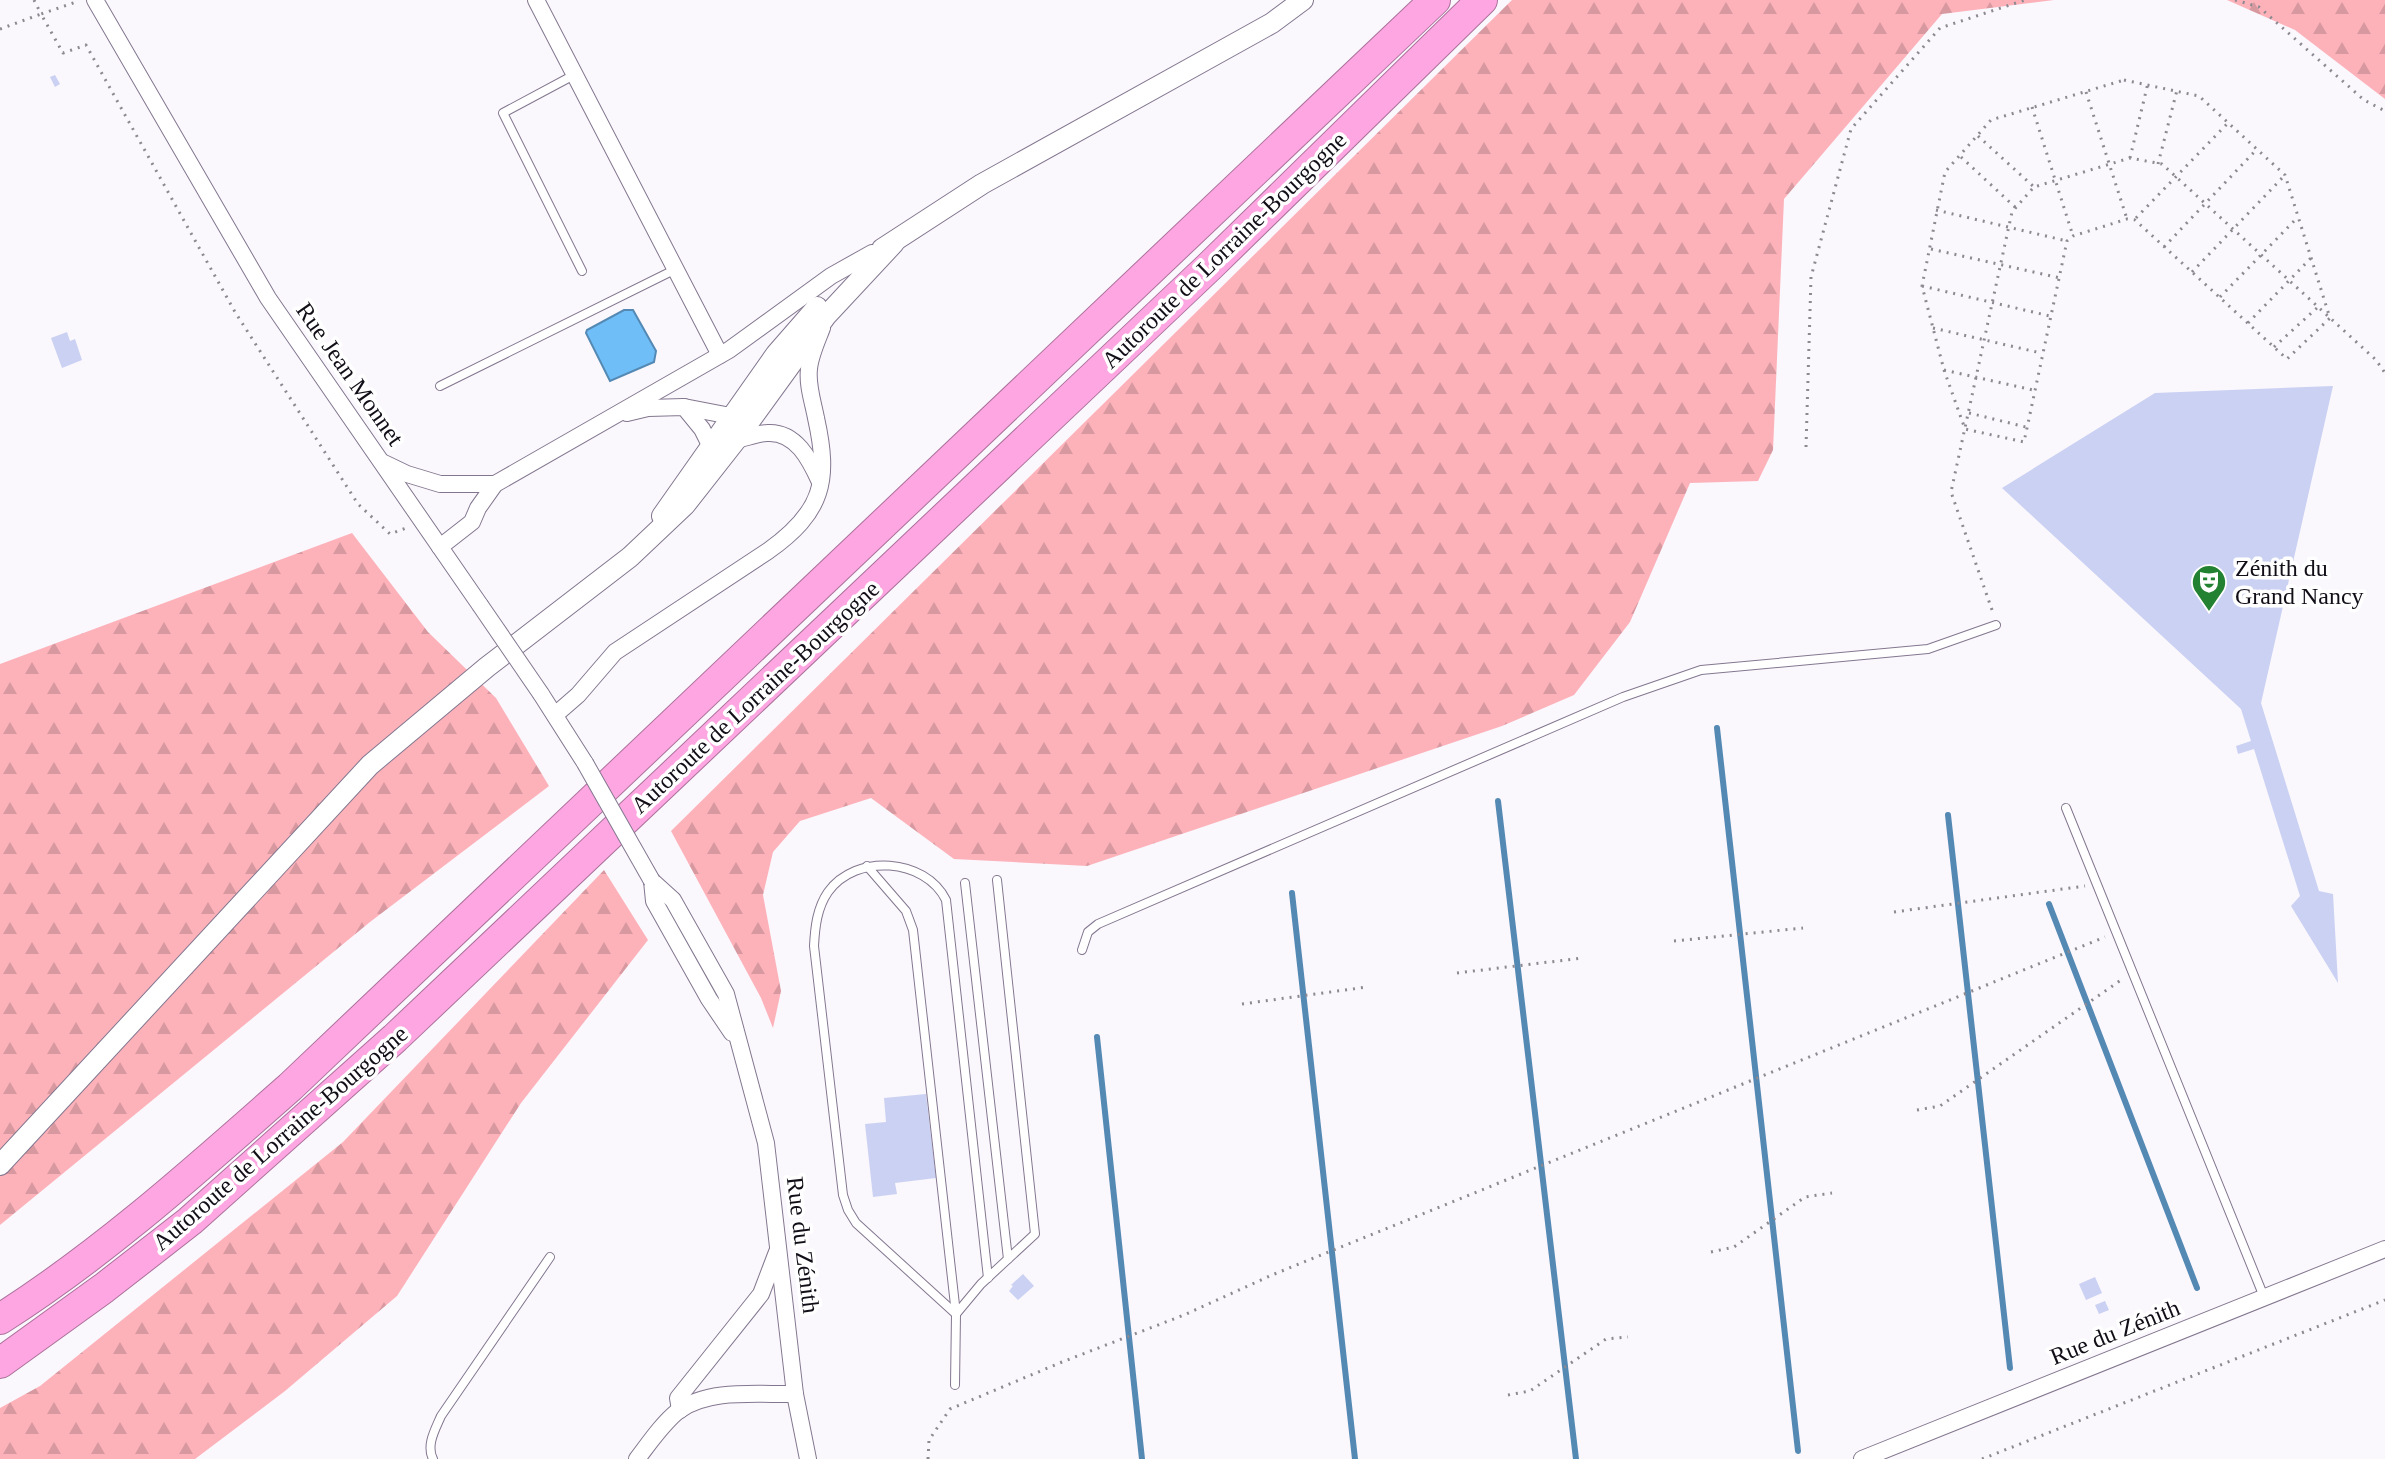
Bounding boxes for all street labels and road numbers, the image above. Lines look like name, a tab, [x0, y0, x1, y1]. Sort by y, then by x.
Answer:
street label: Autoroute de Lorraine-Bourgogne	[1097, 126, 1351, 374]
street label: Rue Jean Monnet	[291, 298, 409, 451]
street label: Autoroute de Lorraine-Bourgogne	[626, 575, 884, 819]
street label: Autoroute de Lorraine-Bourgogne	[147, 1020, 413, 1256]
street label: Rue du Zénith	[782, 1175, 824, 1315]
street label: Rue du Zénith	[2046, 1294, 2184, 1370]

